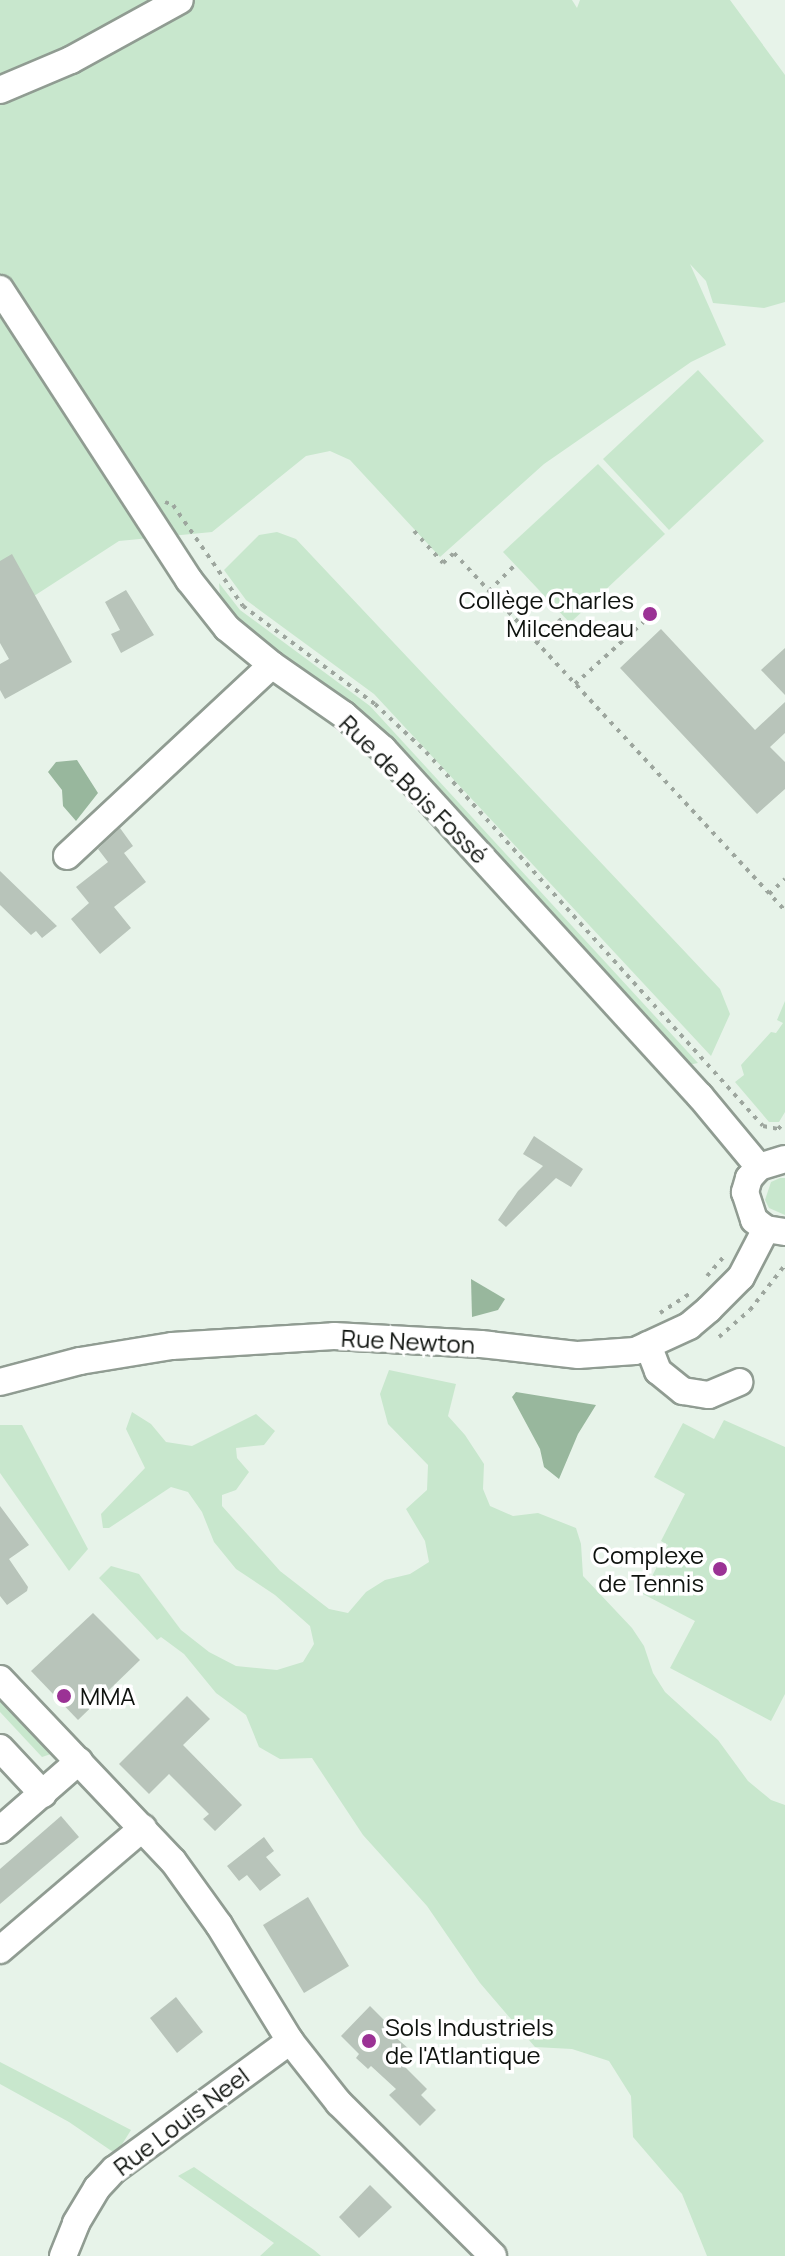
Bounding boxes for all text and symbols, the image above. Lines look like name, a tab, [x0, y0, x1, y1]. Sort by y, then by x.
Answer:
place label: Collège Charles Milcendeau	[459, 586, 634, 642]
marker: Collège Charles Milcendeau	[641, 605, 659, 623]
street label: Rue de Bois Fossé	[334, 709, 494, 869]
street label: Rue Newton	[340, 1323, 476, 1359]
place label: Complexe de Tennis	[593, 1541, 704, 1597]
marker: Complexe de Tennis	[711, 1560, 729, 1578]
place label: MMA	[80, 1682, 136, 1710]
marker: MMA	[55, 1687, 73, 1705]
place label: Sols Industriels de l'Atlantique	[385, 2013, 554, 2069]
marker: Sols Industriels de l'Atlantique	[360, 2032, 378, 2050]
street label: Rue Louis Neel	[108, 2061, 254, 2181]

